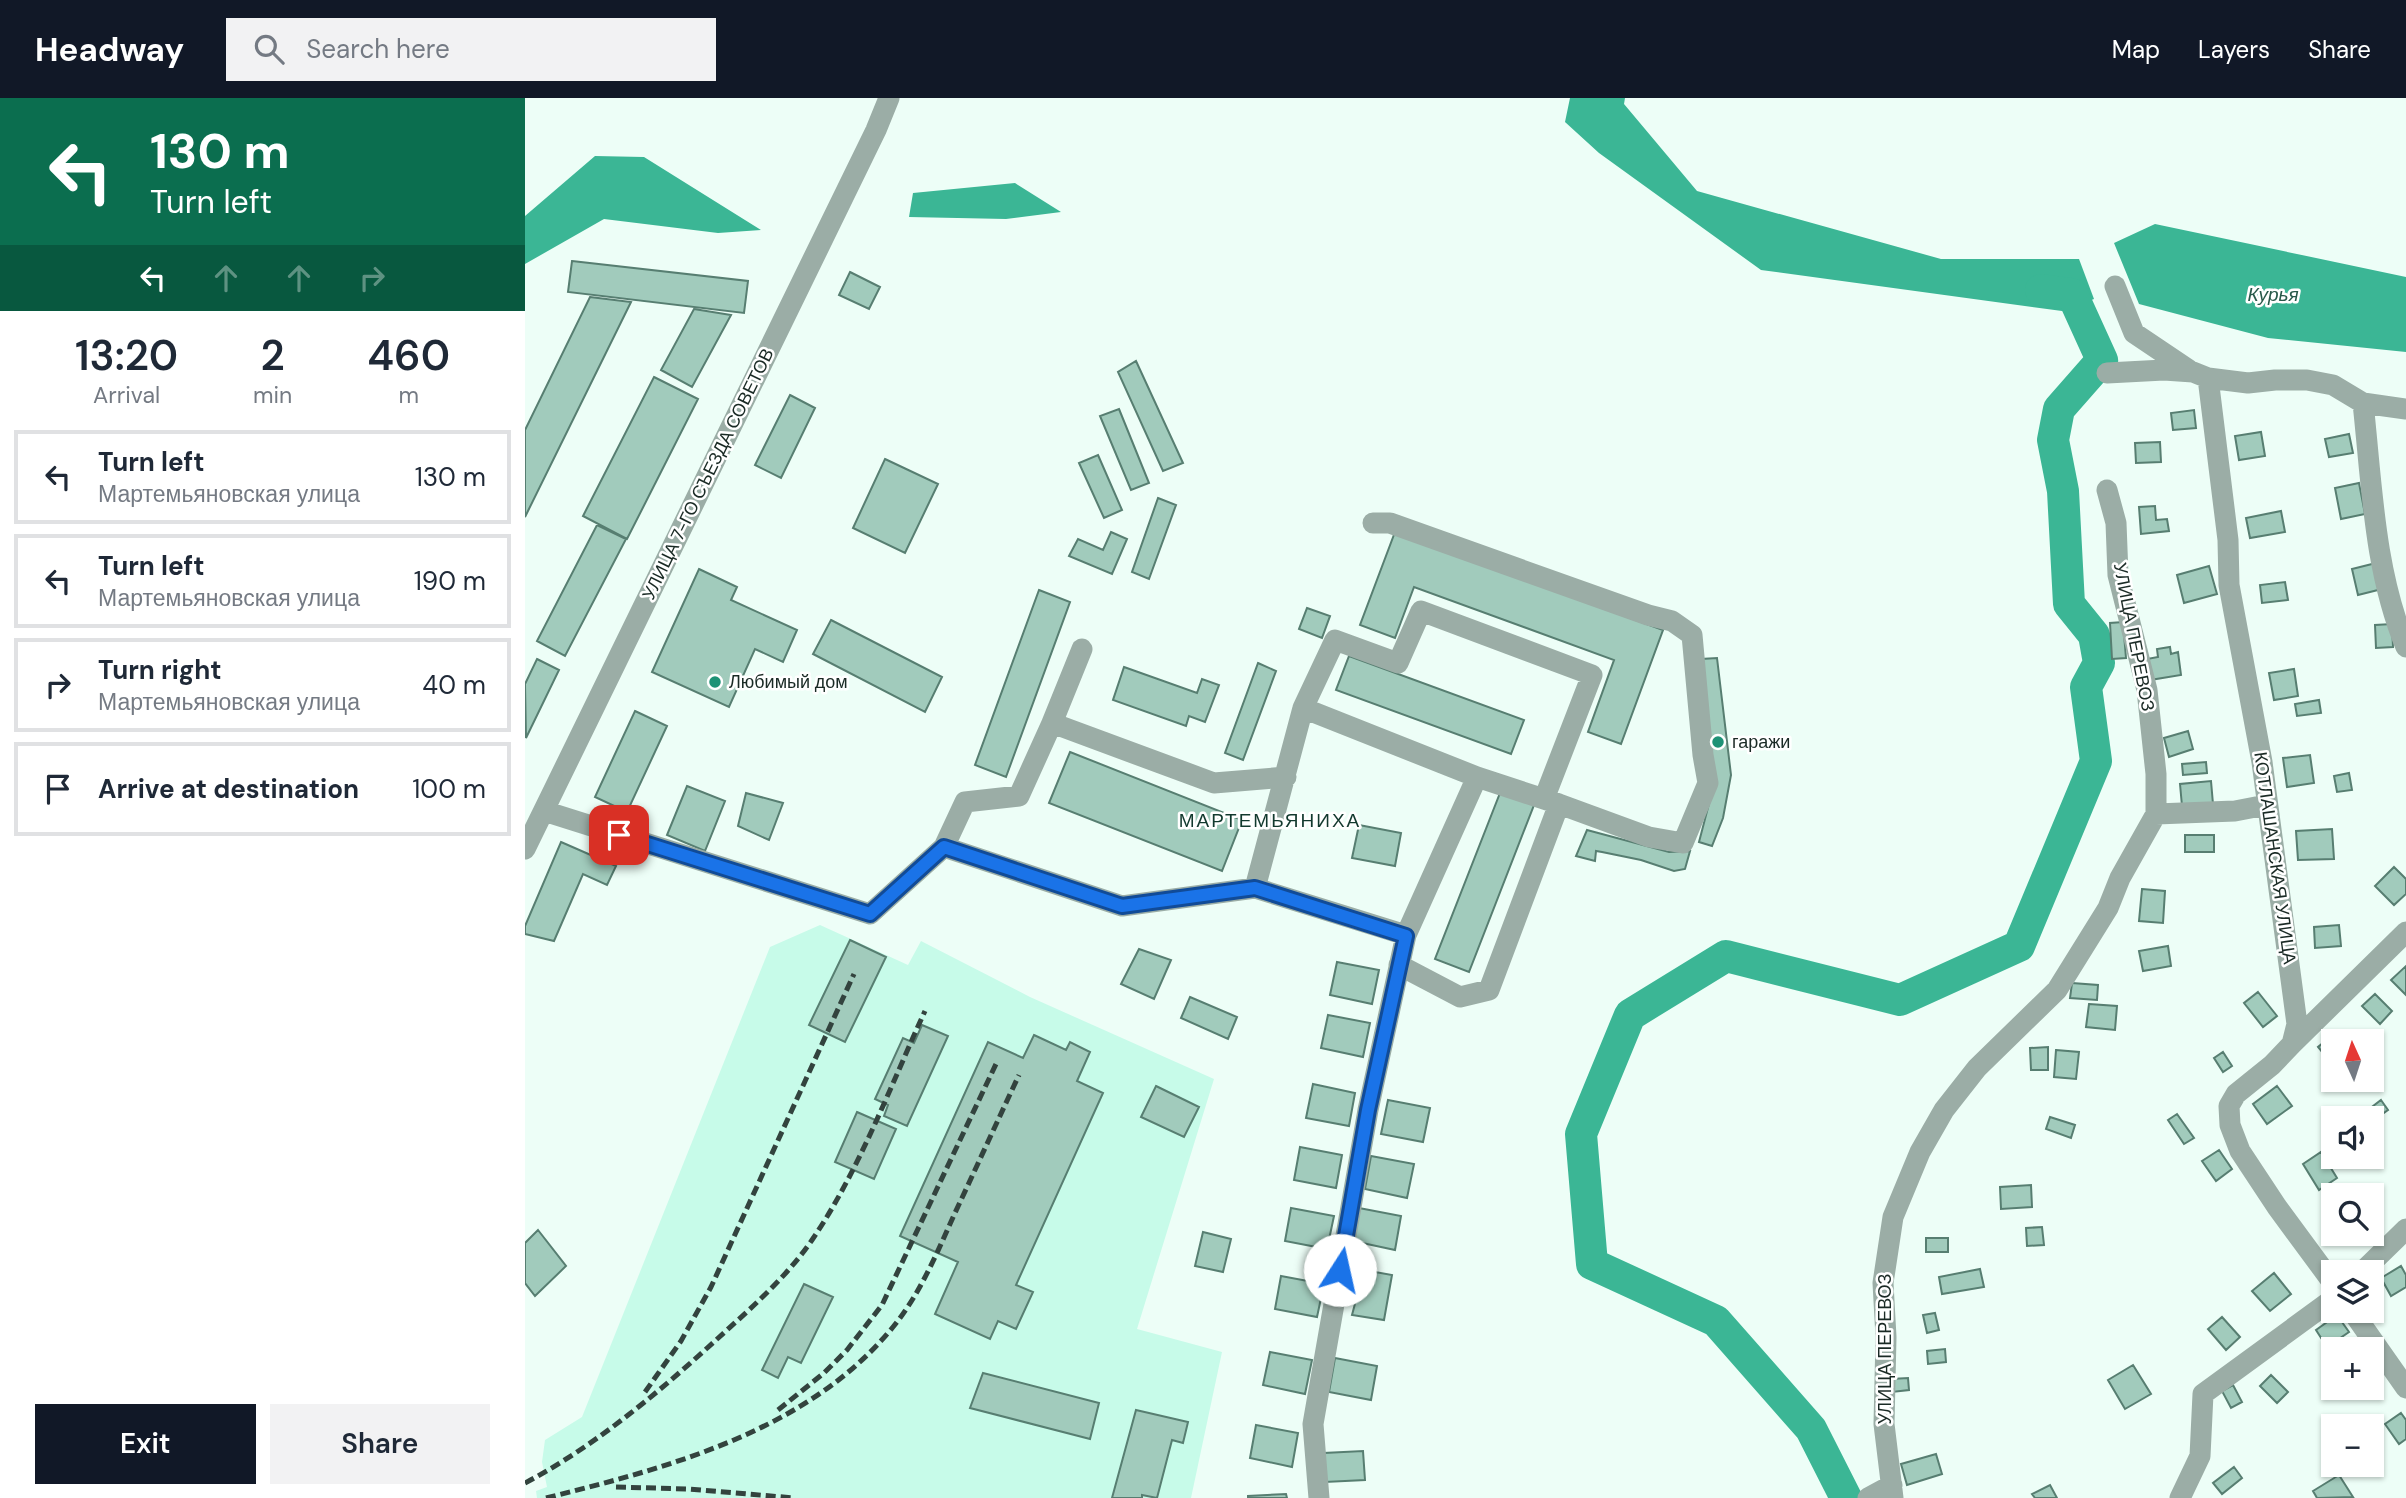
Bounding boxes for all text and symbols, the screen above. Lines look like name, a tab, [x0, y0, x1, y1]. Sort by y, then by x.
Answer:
search box	[226, 18, 716, 81]
text: Headway	[35, 28, 184, 71]
icon: search	[250, 30, 288, 68]
text: Search here	[306, 32, 450, 66]
text: Map	[2112, 34, 2160, 65]
text: Layers	[2198, 34, 2270, 65]
text: Share	[2308, 34, 2371, 65]
text: 130 m	[150, 119, 290, 183]
icon: left	[35, 126, 126, 217]
text: Turn left	[150, 181, 272, 223]
icon: left	[134, 259, 172, 297]
icon: ahead	[207, 259, 245, 297]
icon: ahead	[280, 259, 318, 297]
icon: right	[353, 259, 391, 297]
water label: Курья	[2247, 282, 2299, 307]
text: 13:20	[75, 328, 178, 383]
text: 2	[261, 328, 285, 383]
text: 460	[367, 328, 450, 383]
street label: УЛИЦА 7-ГО СЪЕЗДА СОВЕТОВ	[637, 344, 779, 604]
text: Arrival	[93, 380, 160, 410]
text: min	[253, 380, 292, 410]
text: m	[398, 380, 419, 410]
text: Turn left	[98, 445, 205, 479]
icon: left	[39, 458, 77, 496]
text: 130 m	[415, 460, 486, 494]
text: Мартемьяновская улица	[98, 479, 360, 509]
text: Turn left	[98, 549, 205, 583]
street label: УЛИЦА ПЕРЕВОЗ	[2108, 561, 2160, 713]
icon: left	[39, 562, 77, 600]
text: 190 m	[414, 564, 486, 598]
text: Мартемьяновская улица	[98, 583, 360, 613]
text: Turn right	[98, 653, 222, 687]
icon: right	[39, 666, 77, 704]
text: 40 m	[422, 668, 486, 702]
place label: Любимый дом	[729, 670, 848, 694]
marker: Любимый дом	[707, 674, 723, 690]
text: Мартемьяновская улица	[98, 687, 360, 717]
place label: гаражи	[1732, 730, 1790, 754]
marker: гаражи	[1710, 734, 1726, 750]
street label: КОТЛАШАНСКАЯ УЛИЦА	[2248, 750, 2302, 966]
icon: arrive	[39, 770, 77, 808]
text: Arrive at destination	[98, 772, 359, 806]
text: 100 m	[412, 772, 486, 806]
pin	[589, 805, 649, 865]
district label: МАРТЕМЬЯНИХА	[1179, 808, 1361, 833]
icon: arrive	[600, 816, 638, 854]
north arrow	[2321, 1029, 2383, 1092]
map controls	[2321, 1029, 2384, 1477]
button: sound	[2321, 1106, 2384, 1169]
button: search	[2321, 1183, 2384, 1246]
position arrow	[1303, 1233, 1377, 1307]
button: layers	[2321, 1260, 2384, 1323]
street label: УЛИЦА ПЕРЕВОЗ	[1873, 1274, 1897, 1424]
button: +	[2321, 1337, 2384, 1400]
button: Exit	[35, 1404, 256, 1484]
button: Share	[270, 1404, 490, 1484]
button: −	[2321, 1414, 2384, 1477]

